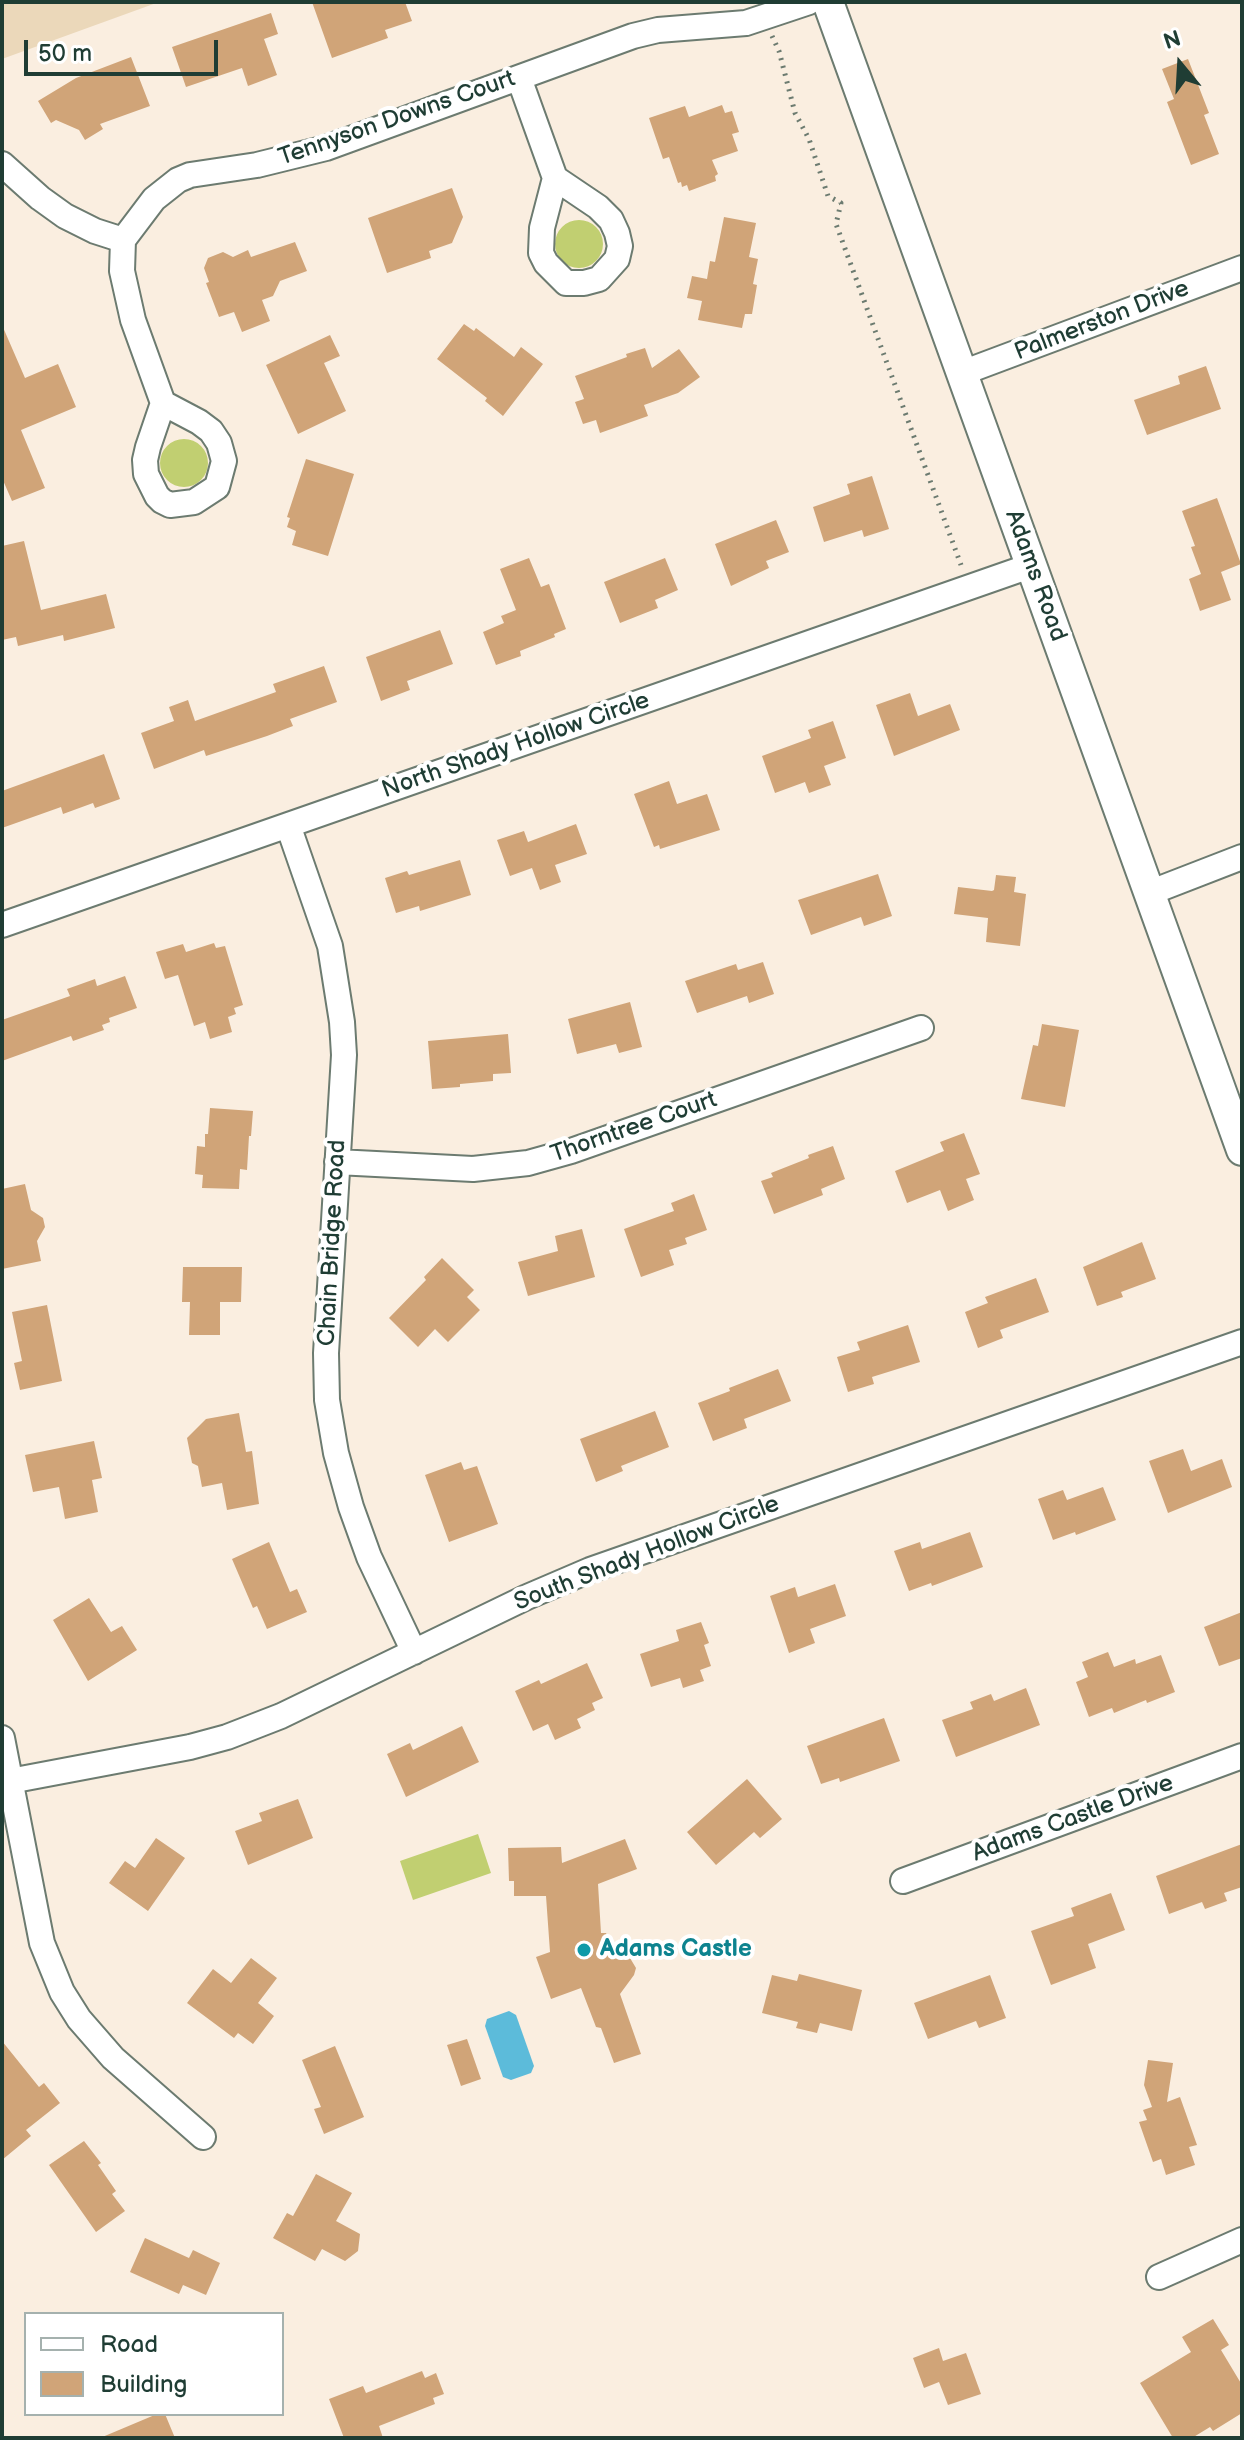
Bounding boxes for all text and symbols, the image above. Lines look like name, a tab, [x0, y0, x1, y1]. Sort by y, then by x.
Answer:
scale bar	[28, 24, 222, 74]
north arrow	[1140, 24, 1220, 104]
text: N	[1160, 25, 1184, 56]
text: 50 m	[38, 39, 92, 68]
street label: Tennyson Downs Court	[275, 65, 519, 173]
street label: Palmerston Drive	[1011, 275, 1193, 367]
street label: Adams Road	[998, 506, 1072, 646]
street label: North Shady Hollow Circle	[378, 687, 654, 805]
street label: Thorntree Court	[547, 1086, 721, 1170]
street label: Chain Bridge Road	[313, 1139, 353, 1347]
street label: South Shady Hollow Circle	[510, 1490, 784, 1618]
street label: Adams Castle Drive	[968, 1769, 1178, 1869]
place label: Adams Castle	[600, 1936, 752, 1964]
marker: Adams Castle	[575, 1941, 593, 1959]
legend	[24, 2312, 284, 2416]
text: Road	[100, 2330, 158, 2359]
text: Building	[100, 2370, 187, 2399]

